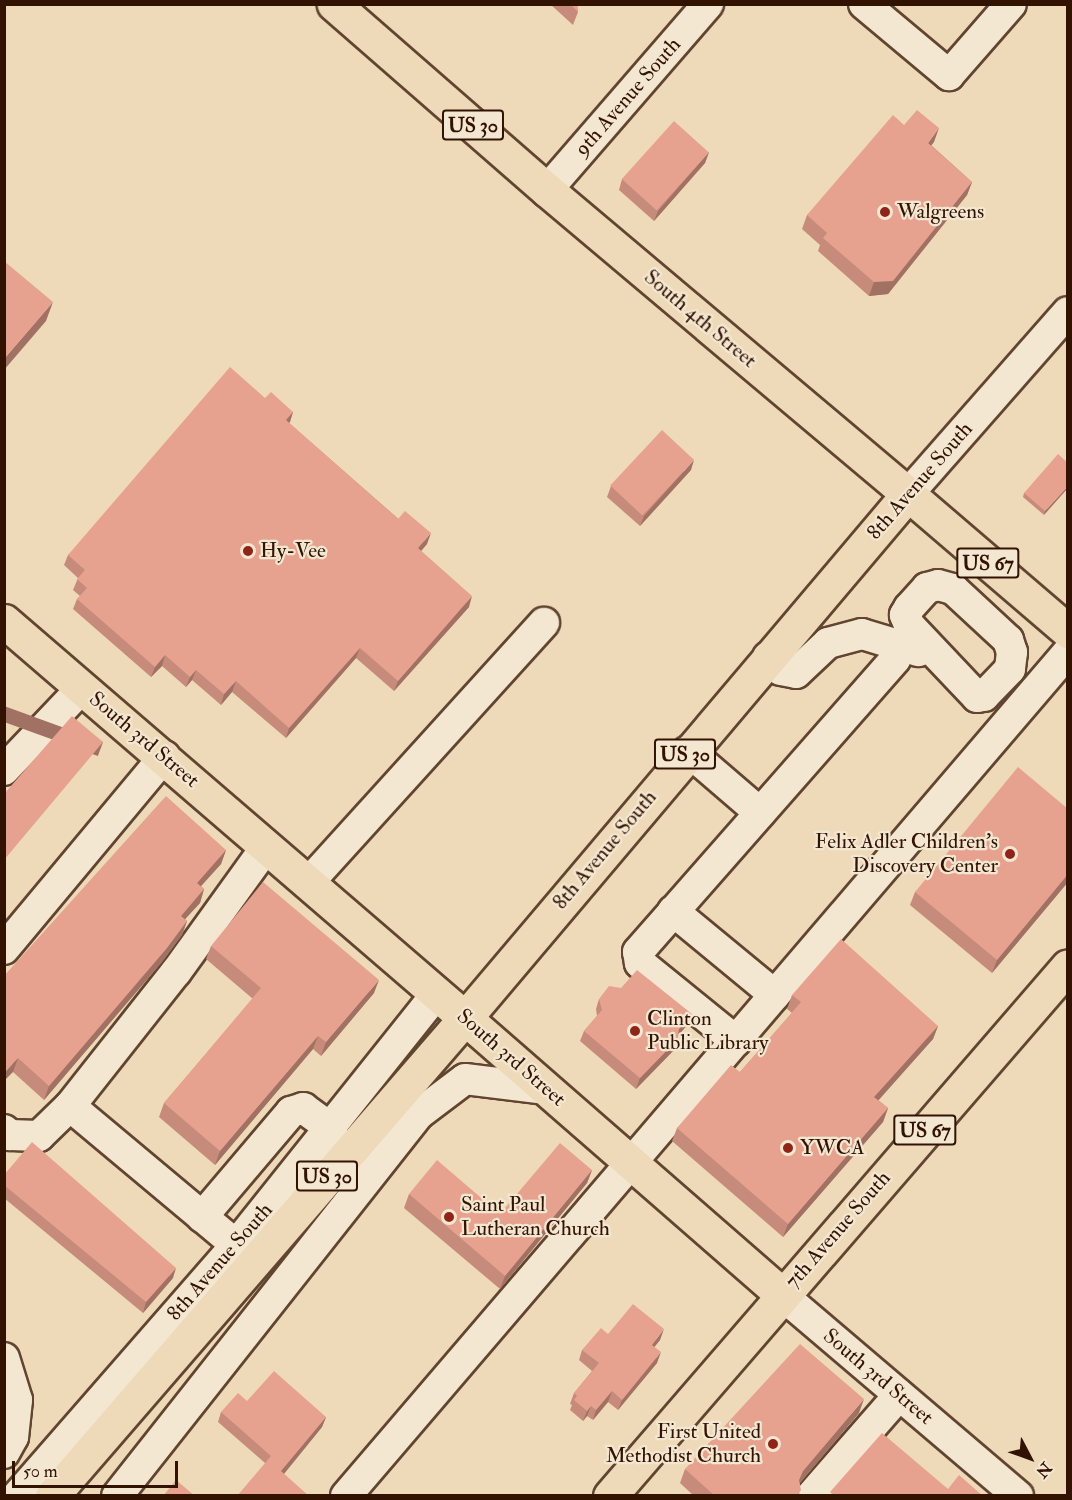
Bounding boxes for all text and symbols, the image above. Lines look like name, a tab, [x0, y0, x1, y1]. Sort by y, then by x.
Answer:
street label: 9th Avenue South	[570, 33, 686, 161]
road number: US 30	[442, 108, 504, 142]
place label: Walgreens	[897, 199, 984, 225]
marker: Walgreens	[878, 205, 892, 219]
street label: South 4th Street	[639, 265, 761, 373]
street label: 8th Avenue South	[862, 417, 978, 545]
place label: Hy-Vee	[260, 538, 326, 564]
marker: Hy-Vee	[241, 544, 255, 558]
road number: US 67	[955, 546, 1021, 580]
street label: South 3rd Street	[84, 687, 204, 793]
road number: US 30	[654, 737, 716, 771]
street label: 8th Avenue South	[548, 785, 662, 915]
place label: Felix Adler Children's Discovery Center	[815, 829, 998, 879]
marker: Felix Adler Children's Discovery Center	[1003, 847, 1017, 861]
street label: South 3rd Street	[451, 1004, 571, 1112]
place label: Clinton Public Library	[647, 1006, 768, 1056]
marker: Clinton Public Library	[628, 1024, 642, 1038]
road number: US 67	[892, 1113, 958, 1147]
place label: YWCA	[800, 1135, 865, 1161]
marker: YWCA	[781, 1141, 795, 1155]
road number: US 30	[296, 1159, 358, 1193]
street label: 7th Avenue South	[780, 1166, 896, 1294]
place label: Saint Paul Lutheran Church	[461, 1192, 610, 1242]
street label: 8th Avenue South	[162, 1198, 278, 1326]
marker: Saint Paul Lutheran Church	[442, 1210, 456, 1224]
street label: South 3rd Street	[818, 1324, 938, 1430]
place label: First United Methodist Church	[606, 1419, 761, 1469]
north arrow	[1000, 1428, 1060, 1488]
marker: First United Methodist Church	[766, 1437, 780, 1451]
scale bar	[15, 1449, 182, 1487]
text: N	[1031, 1458, 1056, 1482]
text: 50 m	[23, 1460, 58, 1483]

